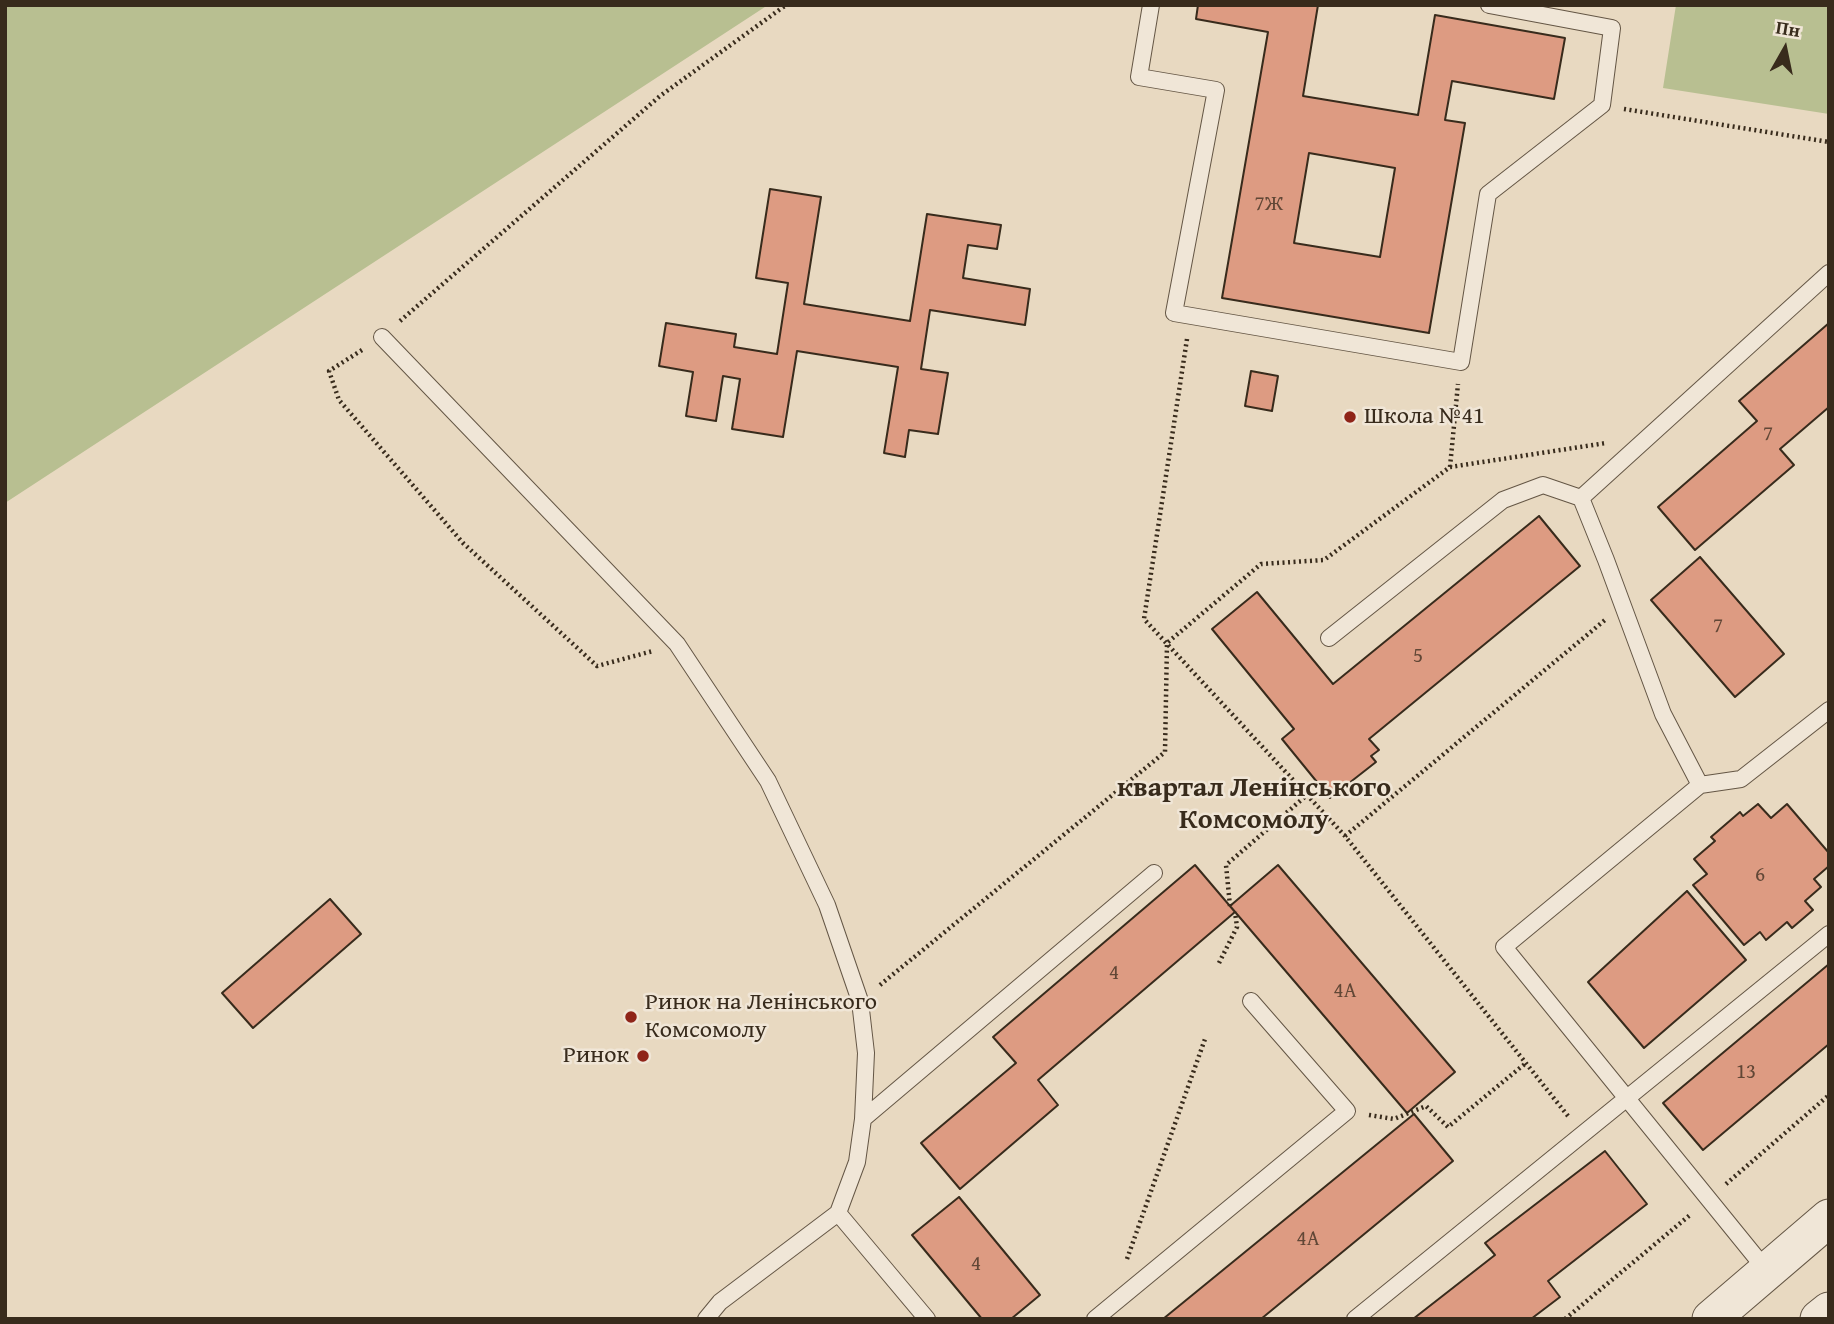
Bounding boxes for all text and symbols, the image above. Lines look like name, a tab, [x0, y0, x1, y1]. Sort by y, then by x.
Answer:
text: Пн	[1774, 13, 1803, 44]
north arrow	[1750, 14, 1820, 84]
house number: 7Ж	[1255, 192, 1283, 218]
place label: Школа №41	[1364, 403, 1485, 431]
marker: Школа №41	[1342, 409, 1358, 425]
house number: 7	[1763, 422, 1773, 448]
house number: 7	[1713, 614, 1723, 640]
house number: 5	[1413, 644, 1423, 670]
district label: квартал Ленінського Комсомолу	[1117, 772, 1391, 838]
house number: 6	[1755, 863, 1765, 889]
house number: 4	[1109, 961, 1119, 987]
house number: 4А	[1334, 979, 1356, 1005]
place label: Ринок на Ленінського Комсомолу	[645, 989, 877, 1045]
marker: Ринок на Ленінського Комсомолу	[623, 1009, 639, 1025]
place label: Ринок	[563, 1042, 629, 1070]
marker: Ринок	[635, 1048, 651, 1064]
house number: 13	[1736, 1060, 1756, 1086]
house number: 4А	[1297, 1227, 1319, 1253]
house number: 4	[971, 1252, 981, 1278]

